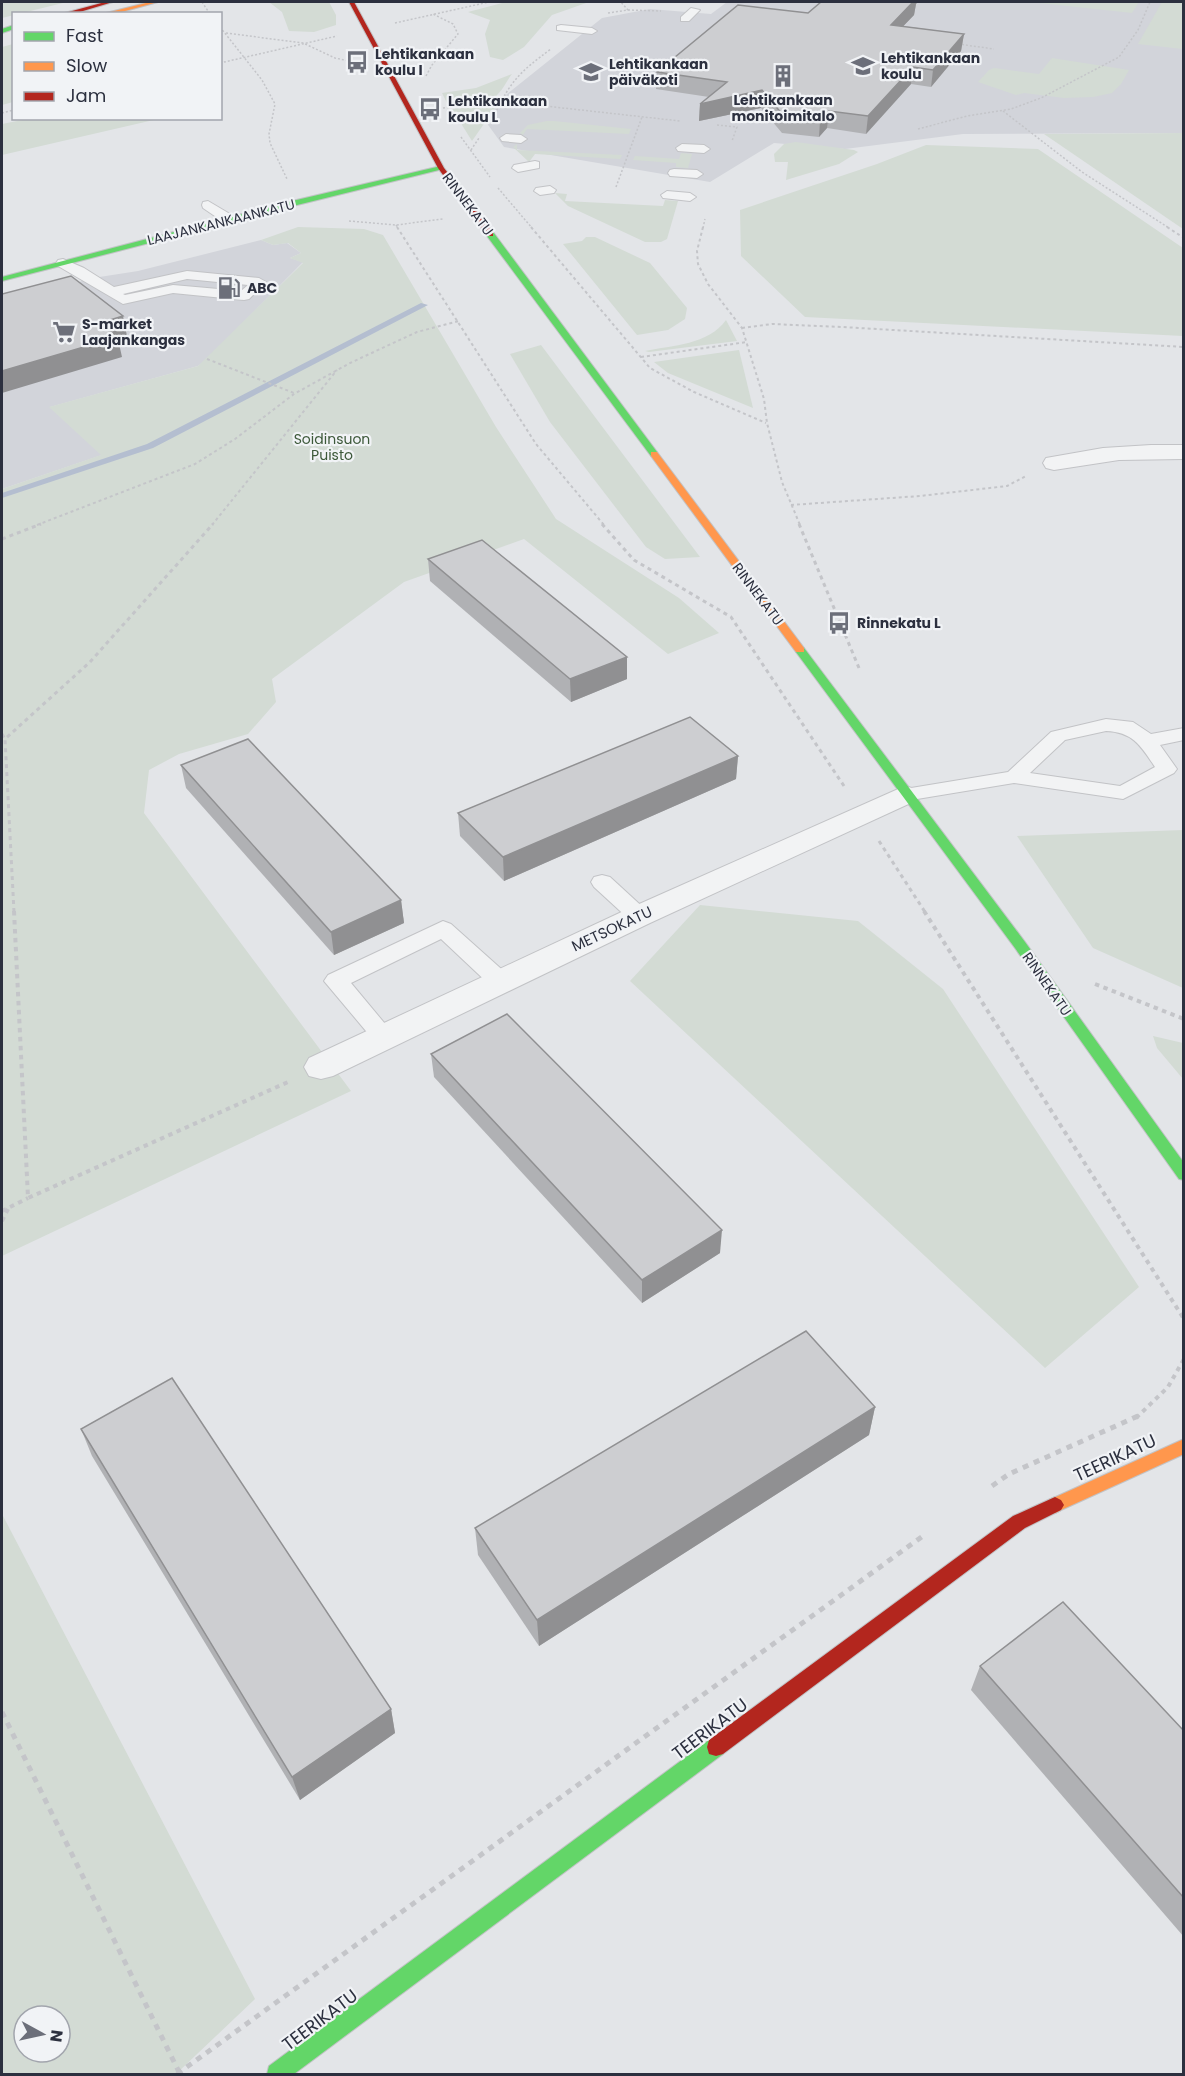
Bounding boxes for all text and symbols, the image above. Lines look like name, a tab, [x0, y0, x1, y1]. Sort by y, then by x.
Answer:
legend	[12, 12, 222, 120]
text: Fast	[66, 23, 103, 48]
place label: Lehtikankaan koulu I	[375, 44, 474, 80]
place label: Lehtikankaan koulu	[881, 48, 980, 84]
bus stop icon: Lehtikankaan koulu I	[344, 49, 370, 75]
text: Slow	[66, 53, 108, 78]
school or university icon: Lehtikankaan koulu	[850, 53, 876, 79]
place label: Lehtikankaan päiväkoti	[609, 54, 708, 90]
school or university icon: Lehtikankaan päiväkoti	[578, 59, 604, 85]
building icon: Lehtikankaan monitoimitalo	[770, 63, 796, 89]
text: Jam	[66, 83, 106, 108]
place label: Lehtikankaan monitoimitalo	[731, 90, 835, 126]
place label: Lehtikankaan koulu L	[448, 91, 547, 127]
bus stop icon: Lehtikankaan koulu L	[417, 96, 443, 122]
street label: RINNEKATU	[438, 169, 498, 239]
street label: LAAJANKANKAANKATU	[145, 194, 297, 250]
fuel station icon: ABC	[216, 275, 242, 301]
place label: ABC	[247, 278, 278, 298]
place label: S-market Laajankangas	[82, 314, 185, 350]
supermarket icon: S-market Laajankangas	[51, 319, 77, 345]
park label: Soidinsuon Puisto	[294, 429, 370, 465]
street label: RINNEKATU	[728, 559, 788, 629]
bus stop icon: Rinnekatu L	[826, 610, 852, 636]
place label: Rinnekatu L	[857, 613, 941, 633]
street label: METSOKATU	[568, 901, 655, 956]
street label: RINNEKATU	[1018, 948, 1076, 1020]
street label: TEERIKATU	[1069, 1428, 1160, 1488]
street label: TEERIKATU	[667, 1692, 753, 1765]
street label: TEERIKATU	[277, 1983, 363, 2056]
north arrow	[12, 2004, 72, 2064]
text: N	[44, 2028, 69, 2044]

